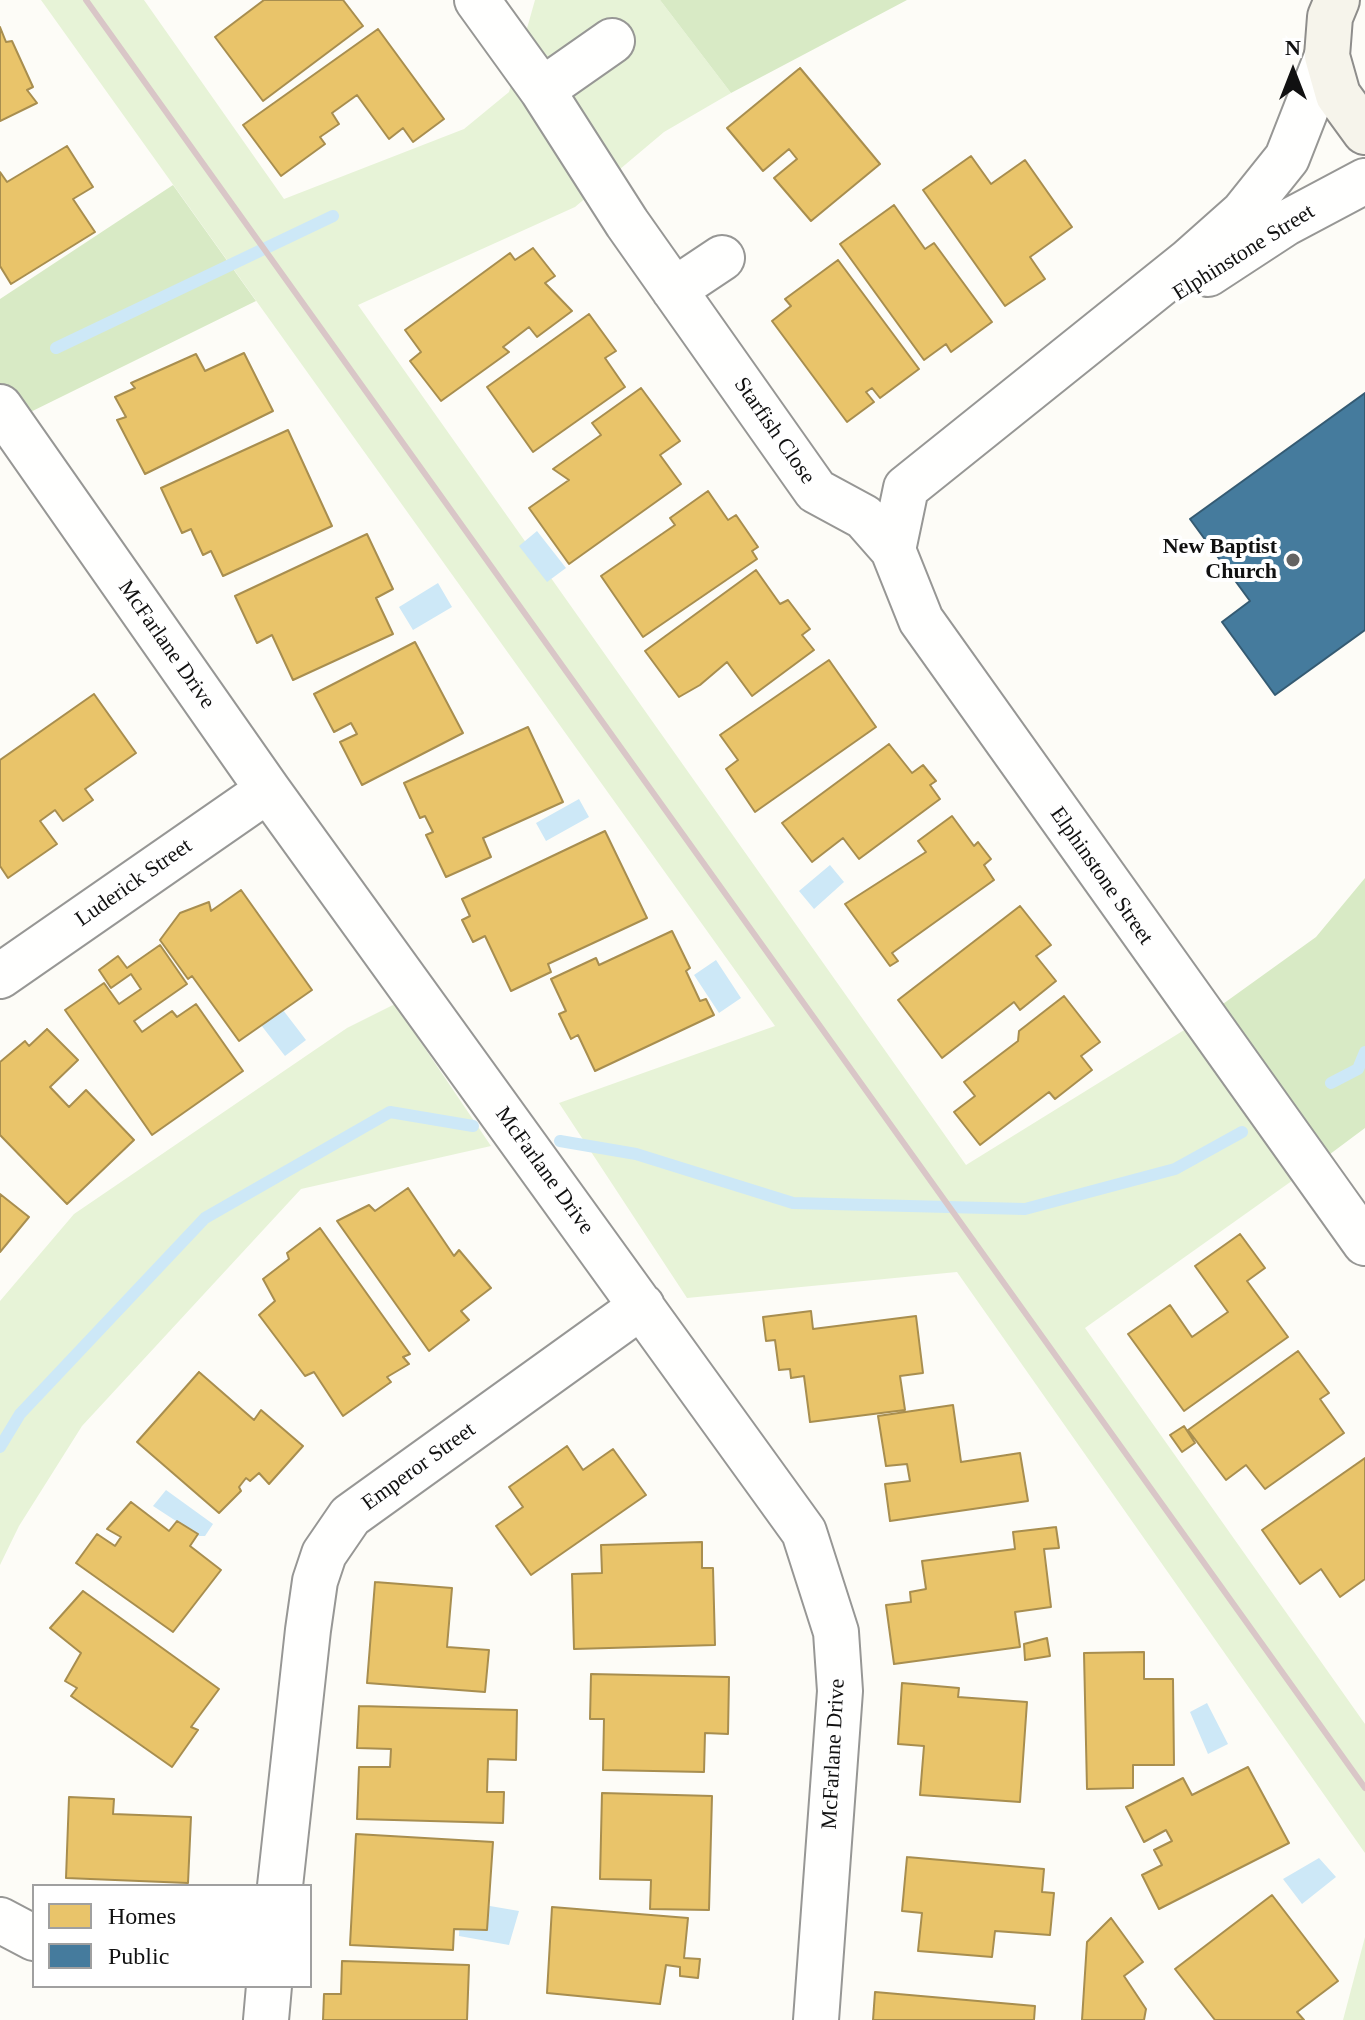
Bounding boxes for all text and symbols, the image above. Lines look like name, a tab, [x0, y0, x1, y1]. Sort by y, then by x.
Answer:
north arrow	[1253, 32, 1333, 112]
text: N	[1285, 35, 1301, 60]
street label: Elphinstone Street	[1168, 199, 1320, 307]
street label: Starfish Close	[728, 373, 820, 489]
place label: New Baptist Church	[1163, 534, 1277, 586]
marker: New Baptist Church	[1284, 551, 1302, 569]
street label: McFarlane Drive	[112, 576, 220, 714]
street label: Elphinstone Street	[1044, 802, 1158, 950]
street label: Luderick Street	[71, 833, 197, 933]
street label: McFarlane Drive	[489, 1102, 599, 1240]
street label: Emperor Street	[357, 1417, 481, 1517]
street label: McFarlane Drive	[817, 1678, 851, 1830]
legend	[32, 1884, 312, 1988]
text: Homes	[108, 1903, 176, 1929]
text: Public	[108, 1943, 169, 1969]

